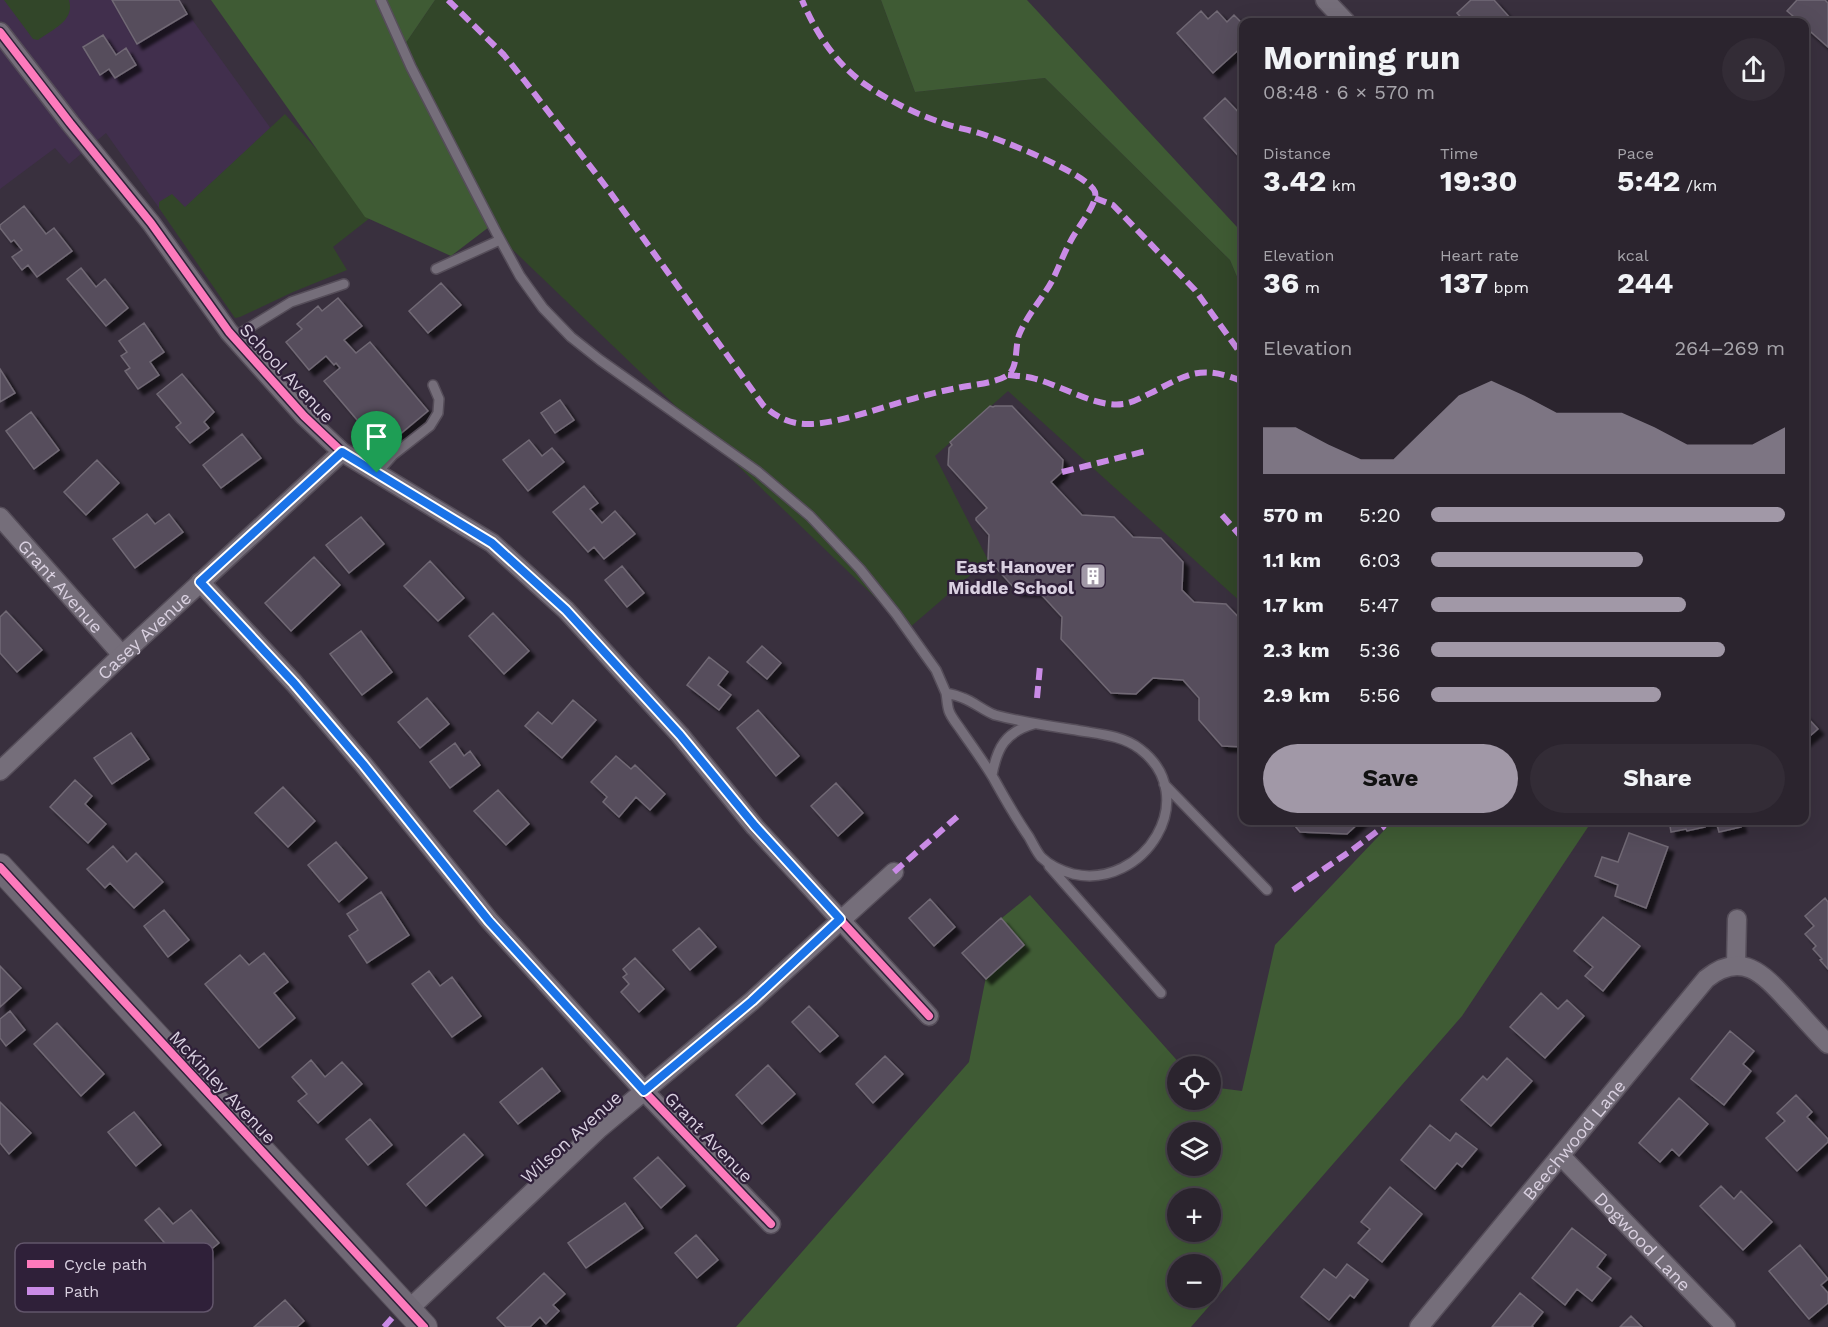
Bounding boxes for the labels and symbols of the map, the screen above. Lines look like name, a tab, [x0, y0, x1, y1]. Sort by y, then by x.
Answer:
street label: School Avenue	[236, 319, 338, 427]
pin	[351, 411, 402, 473]
street label: Grant Avenue	[14, 535, 108, 637]
place label: East Hanover Middle School	[948, 556, 1074, 598]
building icon: East Hanover Middle School	[1078, 561, 1108, 591]
street label: Casey Avenue	[93, 586, 195, 684]
street label: McKinley Avenue	[165, 1026, 281, 1148]
street label: Beechwood Lane	[1518, 1075, 1629, 1204]
street label: Wilson Avenue	[516, 1086, 626, 1188]
street label: Grant Avenue	[660, 1087, 758, 1187]
street label: Dogwood Lane	[1590, 1187, 1695, 1295]
legend	[15, 1243, 213, 1312]
text: Cycle path	[64, 1255, 147, 1274]
text: Path	[64, 1282, 99, 1301]

